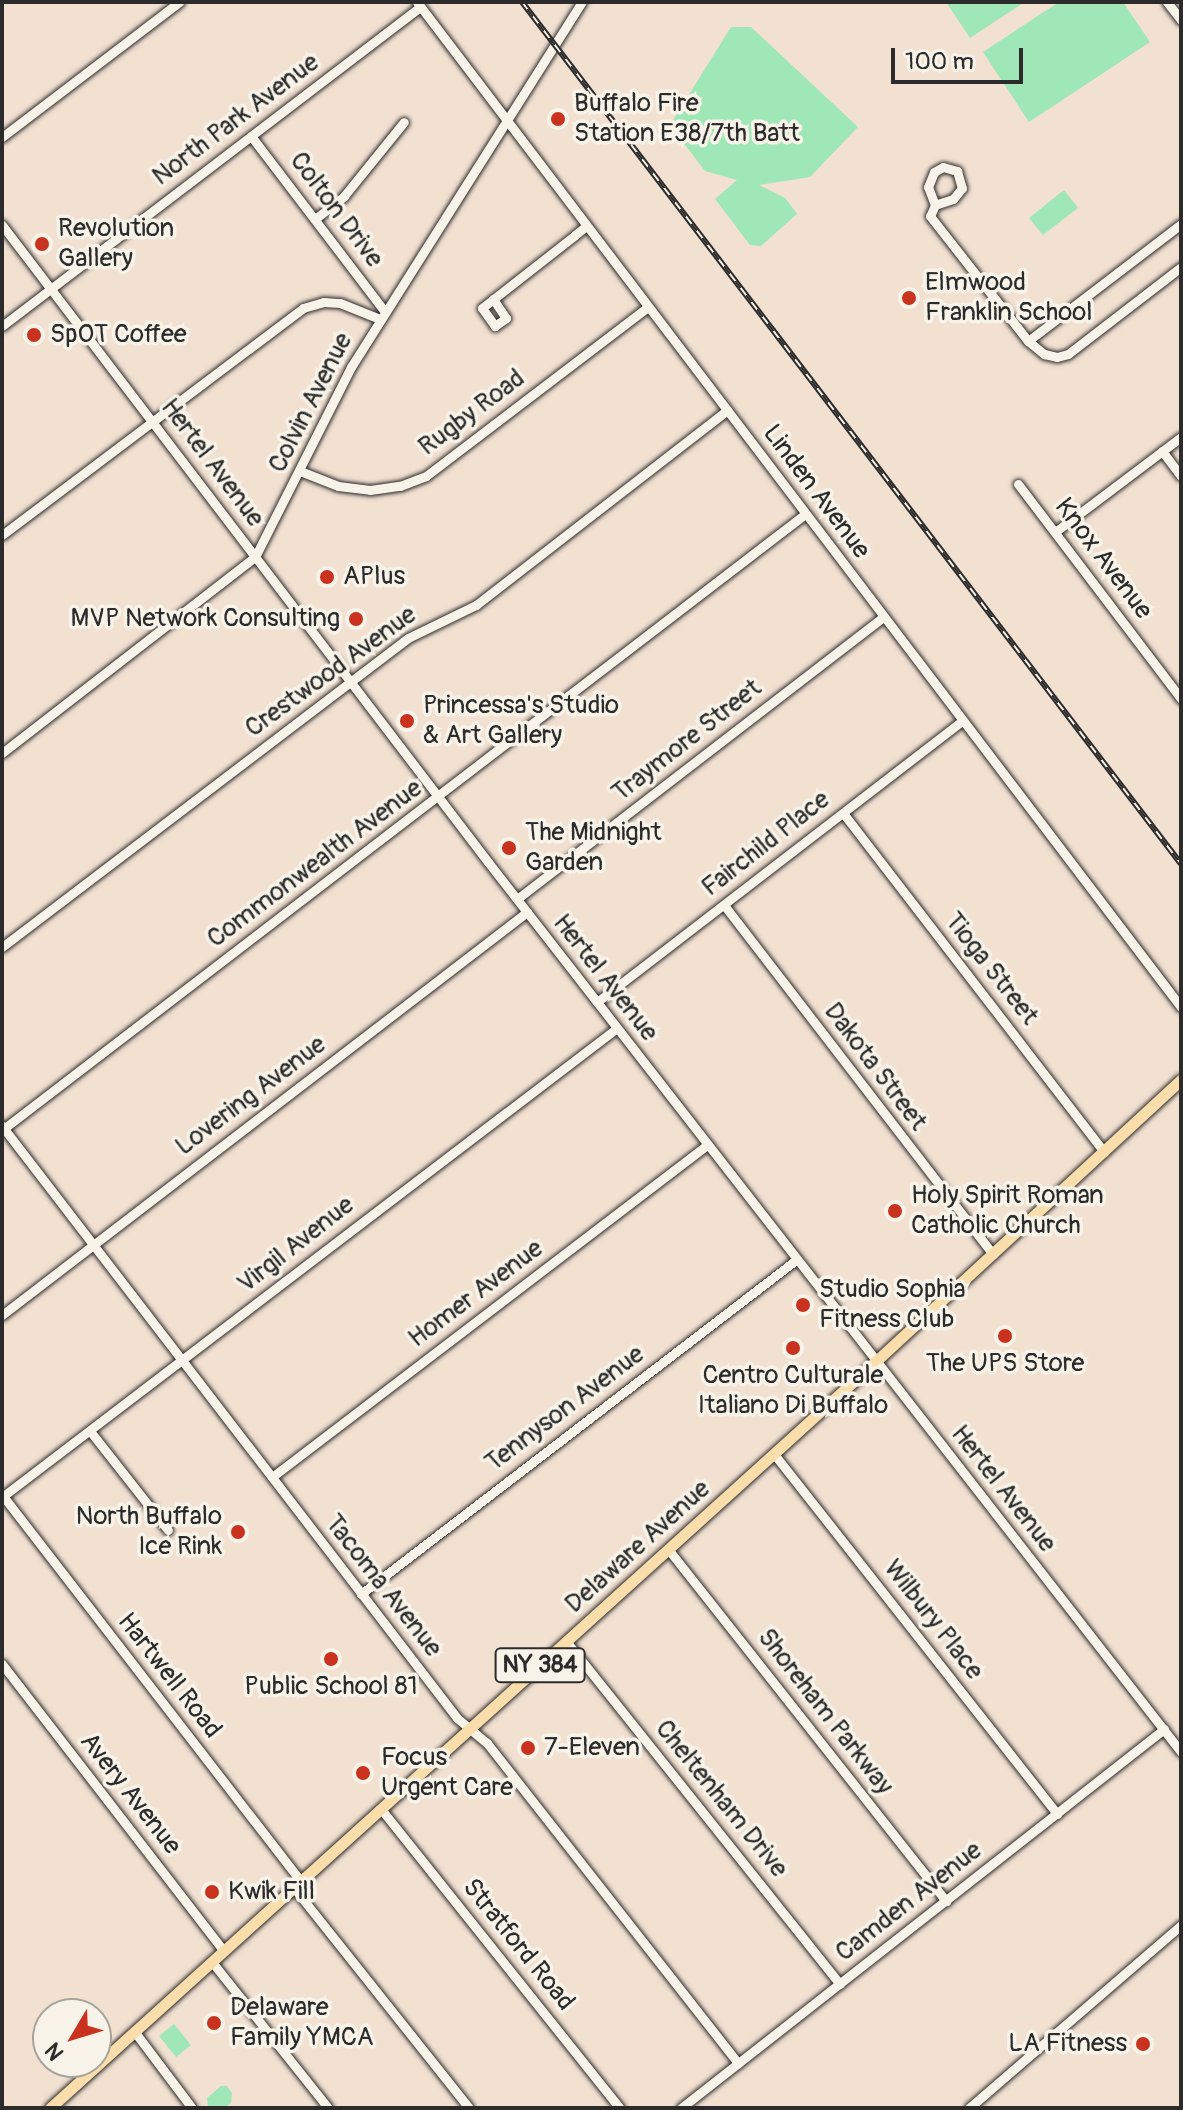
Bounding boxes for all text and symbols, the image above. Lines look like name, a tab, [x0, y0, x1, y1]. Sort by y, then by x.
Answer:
scale bar	[895, 32, 1027, 82]
street label: North Park Avenue	[147, 47, 325, 193]
text: 100 m	[905, 47, 974, 76]
place label: Buffalo Fire Station E38/7th Batt	[574, 88, 800, 150]
marker: Buffalo Fire Station E38/7th Batt	[549, 110, 567, 128]
street label: Colton Drive	[283, 146, 389, 274]
place label: Revolution Gallery	[58, 213, 174, 274]
marker: Revolution Gallery	[33, 235, 51, 253]
place label: Elmwood Franklin School	[925, 267, 1092, 328]
marker: Elmwood Franklin School	[900, 289, 918, 307]
place label: SpOT Coffee	[50, 319, 187, 351]
marker: SpOT Coffee	[25, 326, 43, 344]
street label: Colvin Avenue	[262, 328, 360, 478]
street label: Rugby Road	[413, 363, 531, 463]
street label: Hertel Avenue	[154, 393, 270, 533]
street label: Linden Avenue	[756, 419, 876, 565]
street label: Knox Avenue	[1047, 492, 1159, 626]
place label: APlus	[343, 561, 405, 593]
marker: APlus	[318, 568, 336, 586]
street label: Crestwood Avenue	[240, 600, 422, 744]
place label: MVP Network Consulting	[71, 603, 340, 635]
marker: MVP Network Consulting	[347, 610, 365, 628]
street label: Traymore Street	[606, 673, 768, 809]
place label: Princessa's Studio & Art Gallery	[423, 690, 619, 752]
marker: Princessa's Studio & Art Gallery	[398, 712, 416, 730]
street label: Commonwealth Avenue	[202, 773, 428, 955]
street label: Fairchild Place	[696, 784, 836, 904]
place label: The Midnight Garden	[525, 817, 662, 878]
marker: The Midnight Garden	[500, 839, 518, 857]
street label: Tioga Street	[937, 906, 1045, 1032]
street label: Hertel Avenue	[546, 908, 664, 1048]
street label: Dakota Street	[817, 997, 933, 1137]
street label: Lovering Avenue	[170, 1029, 332, 1163]
place label: Holy Spirit Roman Catholic Church	[911, 1180, 1104, 1242]
street label: Virgil Avenue	[232, 1190, 360, 1300]
marker: Holy Spirit Roman Catholic Church	[886, 1202, 904, 1220]
street label: Homer Avenue	[403, 1233, 549, 1355]
place label: Studio Sophia Fitness Club	[819, 1274, 966, 1336]
marker: Studio Sophia Fitness Club	[794, 1296, 812, 1314]
marker: The UPS Store	[996, 1327, 1014, 1345]
street label: Tennyson Avenue	[479, 1339, 651, 1479]
marker: Centro Culturale Italiano Di Buffalo	[784, 1339, 802, 1357]
place label: The UPS Store	[926, 1348, 1084, 1380]
place label: Centro Culturale Italiano Di Buffalo	[698, 1360, 888, 1422]
street label: Hertel Avenue	[944, 1419, 1062, 1559]
street label: Delaware Avenue	[559, 1474, 717, 1620]
place label: North Buffalo Ice Rink	[76, 1501, 222, 1562]
street label: Tacoma Avenue	[318, 1509, 448, 1663]
marker: North Buffalo Ice Rink	[229, 1523, 247, 1541]
street label: Wilbury Place	[877, 1554, 989, 1686]
street label: Hartwell Road	[110, 1607, 228, 1745]
street label: Shoreham Parkway	[750, 1623, 900, 1801]
road number: NY 384	[494, 1645, 586, 1685]
marker: Public School 81	[322, 1650, 340, 1668]
place label: Public School 81	[244, 1671, 418, 1703]
street label: Cheltenham Drive	[648, 1714, 794, 1884]
street label: Avery Avenue	[73, 1727, 187, 1861]
place label: 7-Eleven	[544, 1732, 640, 1764]
marker: 7-Eleven	[519, 1739, 537, 1757]
place label: Focus Urgent Care	[381, 1742, 513, 1804]
marker: Focus Urgent Care	[352, 1762, 374, 1784]
street label: Camden Avenue	[830, 1835, 988, 1969]
street label: Stratford Road	[455, 1873, 581, 2017]
place label: Kwik Fill	[228, 1876, 315, 1908]
marker: Kwik Fill	[203, 1883, 221, 1901]
place label: Delaware Family YMCA	[230, 1992, 374, 2054]
north arrow	[32, 1998, 112, 2078]
marker: Delaware Family YMCA	[205, 2014, 223, 2032]
place label: LA Fitness	[1008, 2028, 1127, 2060]
marker: LA Fitness	[1134, 2035, 1152, 2053]
text: N	[39, 2037, 70, 2066]

